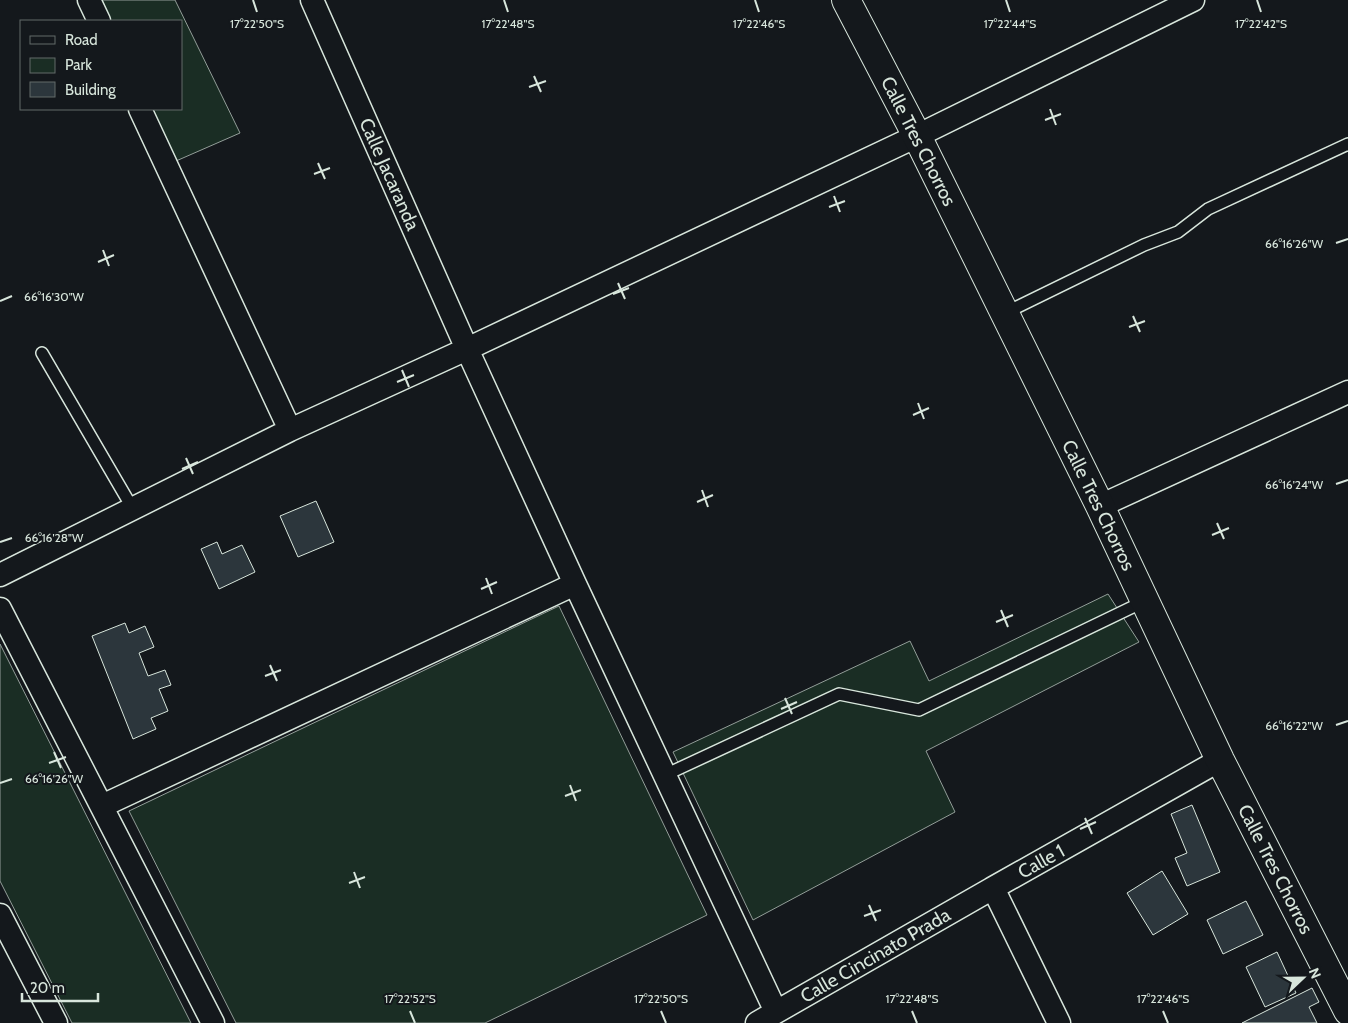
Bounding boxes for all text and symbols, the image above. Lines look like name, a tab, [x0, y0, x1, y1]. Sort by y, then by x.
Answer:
text: 17°22'50"S	[230, 16, 284, 31]
text: 17°22'48"S	[482, 16, 534, 31]
text: 17°22'46"S	[733, 16, 785, 31]
text: 17°22'44"S	[984, 16, 1036, 31]
text: 17°22'42"S	[1235, 16, 1287, 31]
legend	[20, 20, 182, 110]
text: Road	[65, 31, 98, 49]
text: Park	[65, 56, 92, 74]
street label: Calle Tres Chorros	[876, 73, 961, 210]
text: Building	[65, 81, 116, 99]
street label: Calle Jacaranda	[355, 114, 425, 234]
text: 66°16'26"W	[1265, 236, 1324, 251]
text: 66°16'30"W	[24, 289, 85, 304]
street label: Calle Tres Chorros	[1057, 436, 1140, 574]
text: 66°16'24"W	[1265, 477, 1324, 492]
text: 66°16'28"W	[25, 530, 84, 545]
text: 66°16'22"W	[1265, 718, 1323, 733]
text: 66°16'26"W	[25, 771, 84, 786]
street label: Calle Tres Chorros	[1233, 801, 1318, 938]
street label: Calle 1	[1014, 839, 1069, 884]
street label: Calle Cincinato Prada	[796, 903, 954, 1008]
north arrow	[1278, 953, 1328, 1003]
text: N	[1305, 965, 1325, 981]
scale bar	[22, 970, 99, 1002]
text: 20 m	[30, 979, 65, 997]
text: 17°22'52"S	[384, 991, 436, 1006]
text: 17°22'50"S	[634, 991, 688, 1006]
text: 17°22'48"S	[886, 991, 938, 1006]
text: 17°22'46"S	[1137, 991, 1189, 1006]

